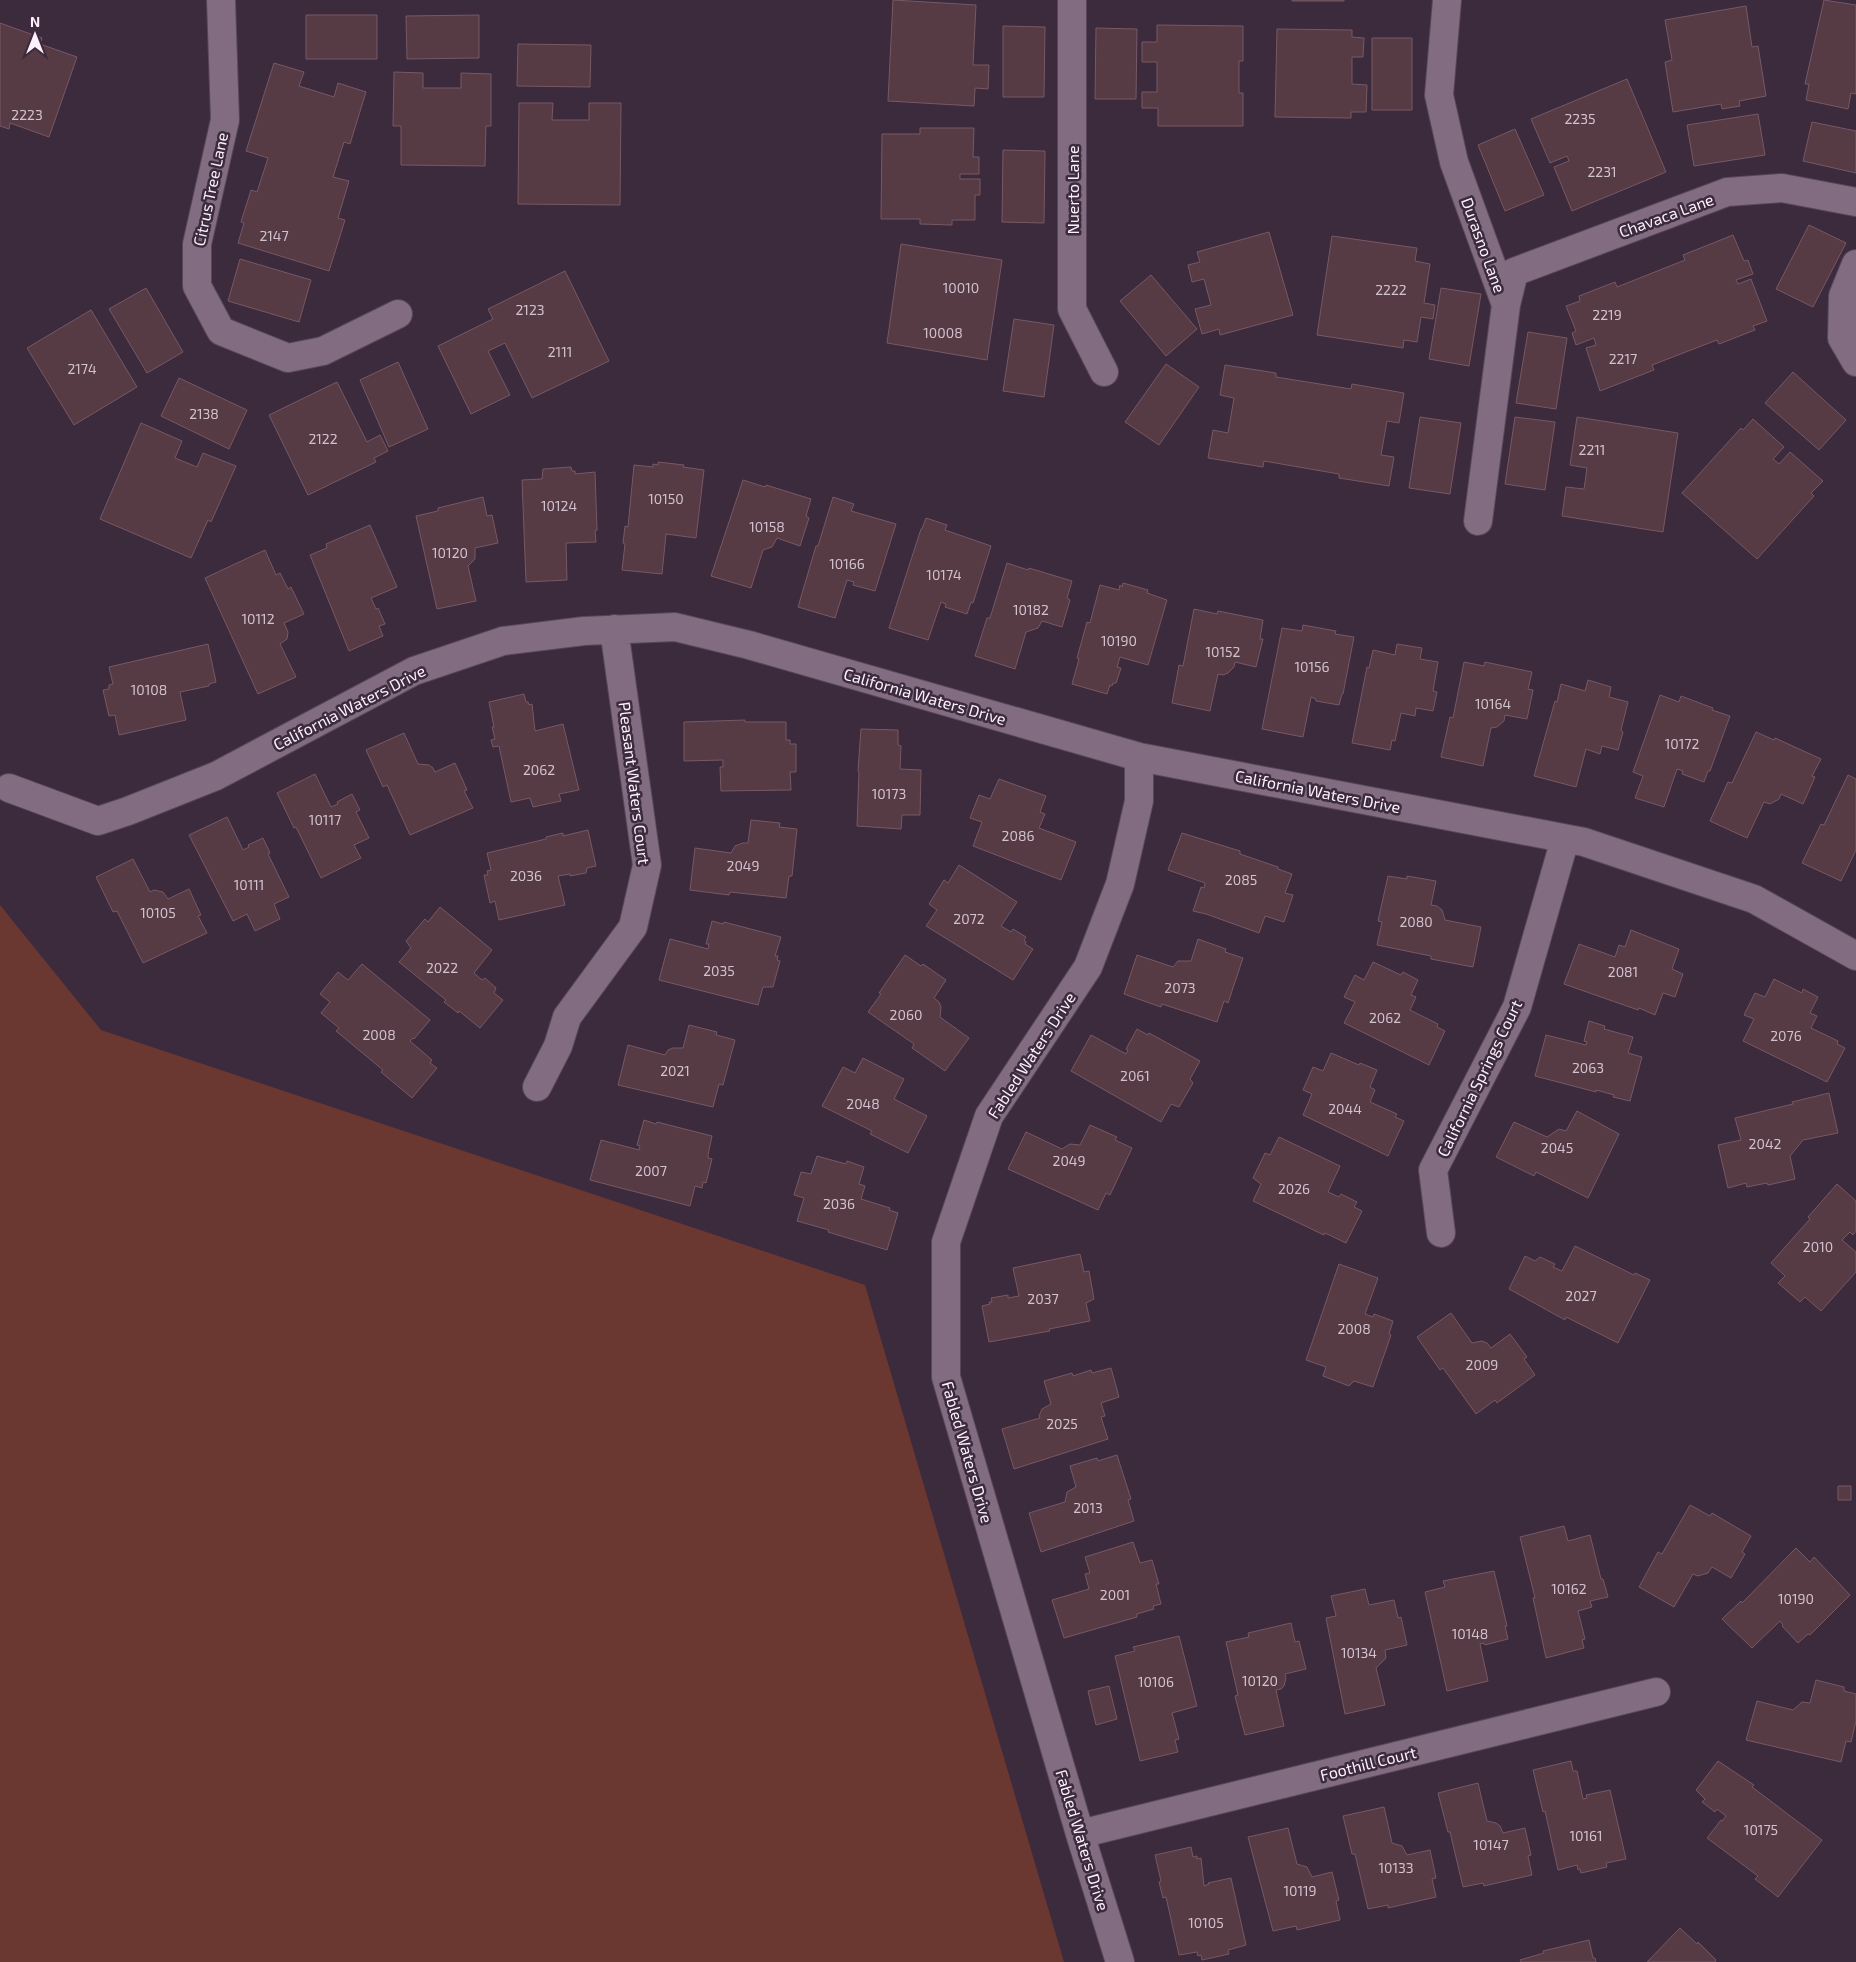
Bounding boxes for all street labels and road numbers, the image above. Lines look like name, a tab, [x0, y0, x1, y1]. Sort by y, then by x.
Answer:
street label: Citrus Tree Lane	[189, 130, 231, 248]
street label: Nuerto Lane	[1063, 145, 1082, 235]
street label: Chavaca Lane	[1616, 189, 1716, 241]
street label: Durasno Lane	[1458, 195, 1510, 295]
street label: California Waters Drive	[270, 660, 428, 754]
street label: California Waters Drive	[842, 664, 1008, 728]
street label: Pleasant Waters Court	[616, 701, 654, 865]
street label: California Waters Drive	[1234, 766, 1402, 816]
street label: Fabled Waters Drive	[983, 988, 1079, 1122]
street label: California Springs Court	[1433, 996, 1525, 1160]
street label: Fabled Waters Drive	[939, 1379, 997, 1525]
street label: Foothill Court	[1318, 1742, 1418, 1784]
street label: Fabled Waters Drive	[1052, 1767, 1114, 1913]

